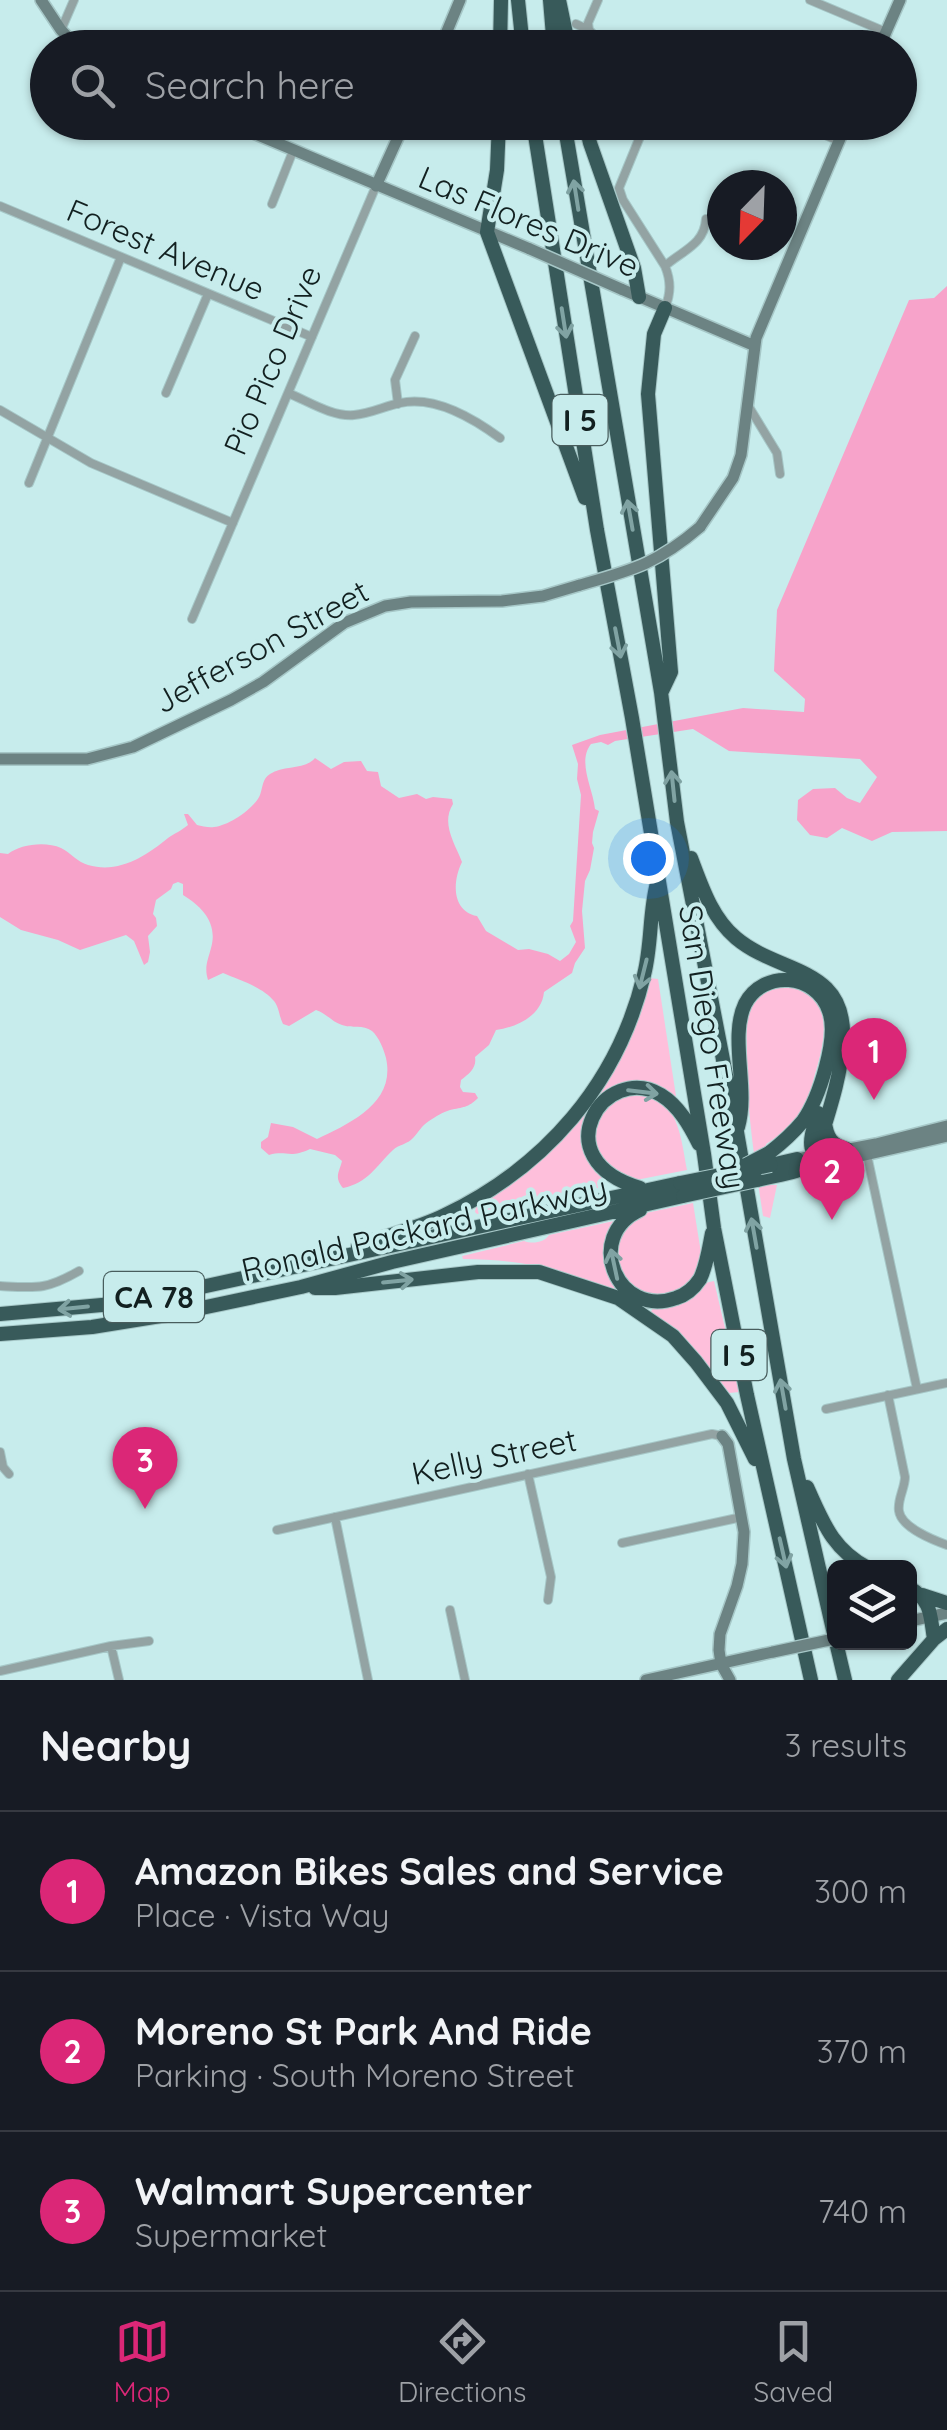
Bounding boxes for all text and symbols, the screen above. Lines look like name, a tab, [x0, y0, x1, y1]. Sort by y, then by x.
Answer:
search box	[30, 30, 917, 140]
icon: search	[65, 58, 120, 113]
text: Search here	[145, 61, 355, 109]
street label: Las Flores Drive	[413, 157, 645, 285]
north arrow	[707, 170, 797, 260]
one-way arrow	[566, 179, 585, 212]
street label: Forest Avenue	[61, 189, 271, 309]
street label: Pio Pico Drive	[214, 259, 330, 461]
one-way arrow	[556, 306, 574, 338]
road number: I 5	[552, 395, 608, 445]
one-way arrow	[620, 500, 639, 532]
street label: Jefferson Street	[147, 571, 375, 721]
one-way arrow	[609, 626, 628, 659]
one-way arrow	[663, 770, 682, 802]
your location	[623, 833, 674, 884]
street label: San Diego Freeway	[671, 902, 755, 1192]
one-way arrow	[633, 957, 651, 989]
pin: 1	[842, 1018, 906, 1100]
one-way arrow	[626, 1083, 658, 1102]
pin: 2	[800, 1138, 864, 1220]
street label: Ronald Packard Parkway	[237, 1166, 611, 1290]
one-way arrow	[744, 1217, 763, 1250]
one-way arrow	[604, 1249, 623, 1281]
one-way arrow	[381, 1271, 413, 1290]
road number: CA 78	[104, 1272, 204, 1322]
one-way arrow	[58, 1299, 90, 1318]
road number: I 5	[712, 1330, 766, 1380]
one-way arrow	[772, 1379, 791, 1411]
street label: Kelly Street	[408, 1419, 580, 1493]
pin: 3	[112, 1426, 178, 1509]
one-way arrow	[775, 1536, 793, 1568]
map controls	[827, 1560, 917, 1650]
button: layers	[827, 1560, 917, 1650]
text: Nearby	[40, 1719, 191, 1772]
text: 3 results	[785, 1725, 907, 1765]
text: Amazon Bikes Sales and Service	[135, 1847, 724, 1895]
text: 1	[66, 1871, 79, 1911]
text: 300 m	[814, 1871, 907, 1911]
text: Place · Vista Way	[135, 1895, 390, 1935]
text: Moreno St Park And Ride	[135, 2007, 592, 2055]
text: 2	[63, 2031, 82, 2071]
text: 370 m	[817, 2031, 907, 2071]
text: Parking · South Moreno Street	[135, 2055, 575, 2095]
text: Walmart Supercenter	[135, 2167, 532, 2215]
text: 3	[64, 2191, 81, 2231]
text: 740 m	[818, 2191, 907, 2231]
text: Supermarket	[135, 2215, 327, 2255]
tab: Map	[114, 2314, 171, 2409]
tab: Directions	[398, 2314, 526, 2409]
tab: Saved	[754, 2314, 833, 2409]

